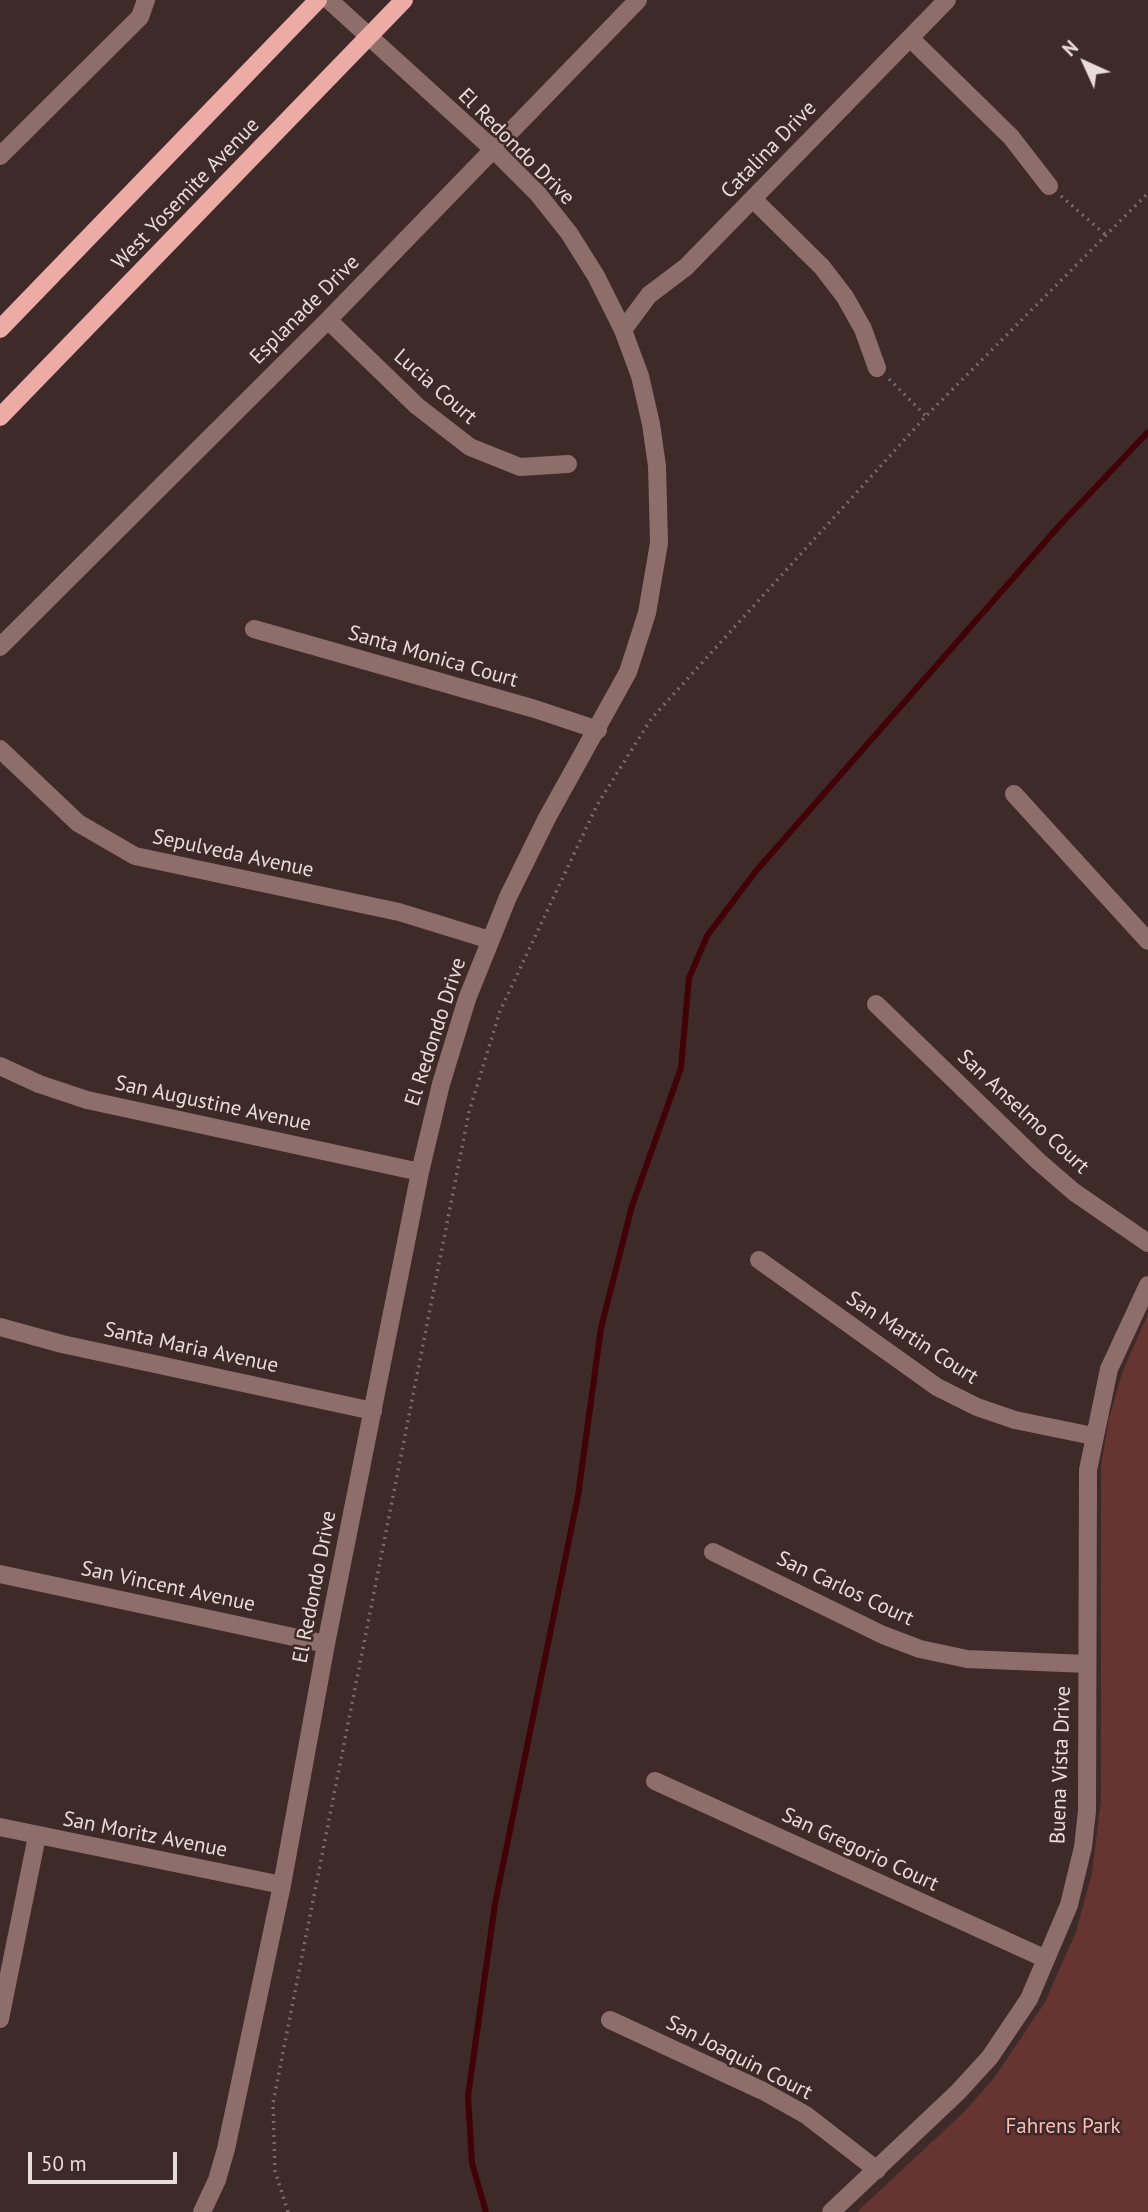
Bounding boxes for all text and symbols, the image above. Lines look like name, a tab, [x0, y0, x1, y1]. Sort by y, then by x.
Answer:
north arrow	[1050, 28, 1120, 98]
text: N	[1057, 35, 1083, 61]
street label: El Redondo Drive	[452, 83, 580, 211]
street label: Catalina Drive	[716, 96, 822, 204]
street label: West Yosemite Avenue	[107, 113, 265, 275]
street label: Esplanade Drive	[245, 250, 365, 370]
street label: Lucia Court	[388, 344, 482, 430]
street label: Santa Monica Court	[345, 621, 521, 693]
street label: Sepulveda Avenue	[150, 825, 316, 883]
street label: El Redondo Drive	[400, 955, 472, 1109]
street label: San Anselmo Court	[952, 1045, 1094, 1179]
street label: San Augustine Avenue	[113, 1071, 313, 1137]
street label: San Martin Court	[841, 1286, 983, 1390]
street label: Santa Maria Avenue	[102, 1317, 280, 1379]
street label: El Redondo Drive	[288, 1509, 342, 1665]
street label: San Carlos Court	[772, 1546, 918, 1632]
street label: San Vincent Avenue	[79, 1556, 257, 1618]
street label: Buena Vista Drive	[1046, 1685, 1076, 1845]
street label: San Gregorio Court	[778, 1803, 942, 1897]
street label: San Moritz Avenue	[61, 1807, 229, 1863]
street label: San Joaquin Court	[662, 2010, 816, 2106]
park label: Fahrens Park	[1005, 2114, 1121, 2140]
scale bar	[32, 2138, 180, 2182]
text: 50 m	[41, 2150, 87, 2177]

